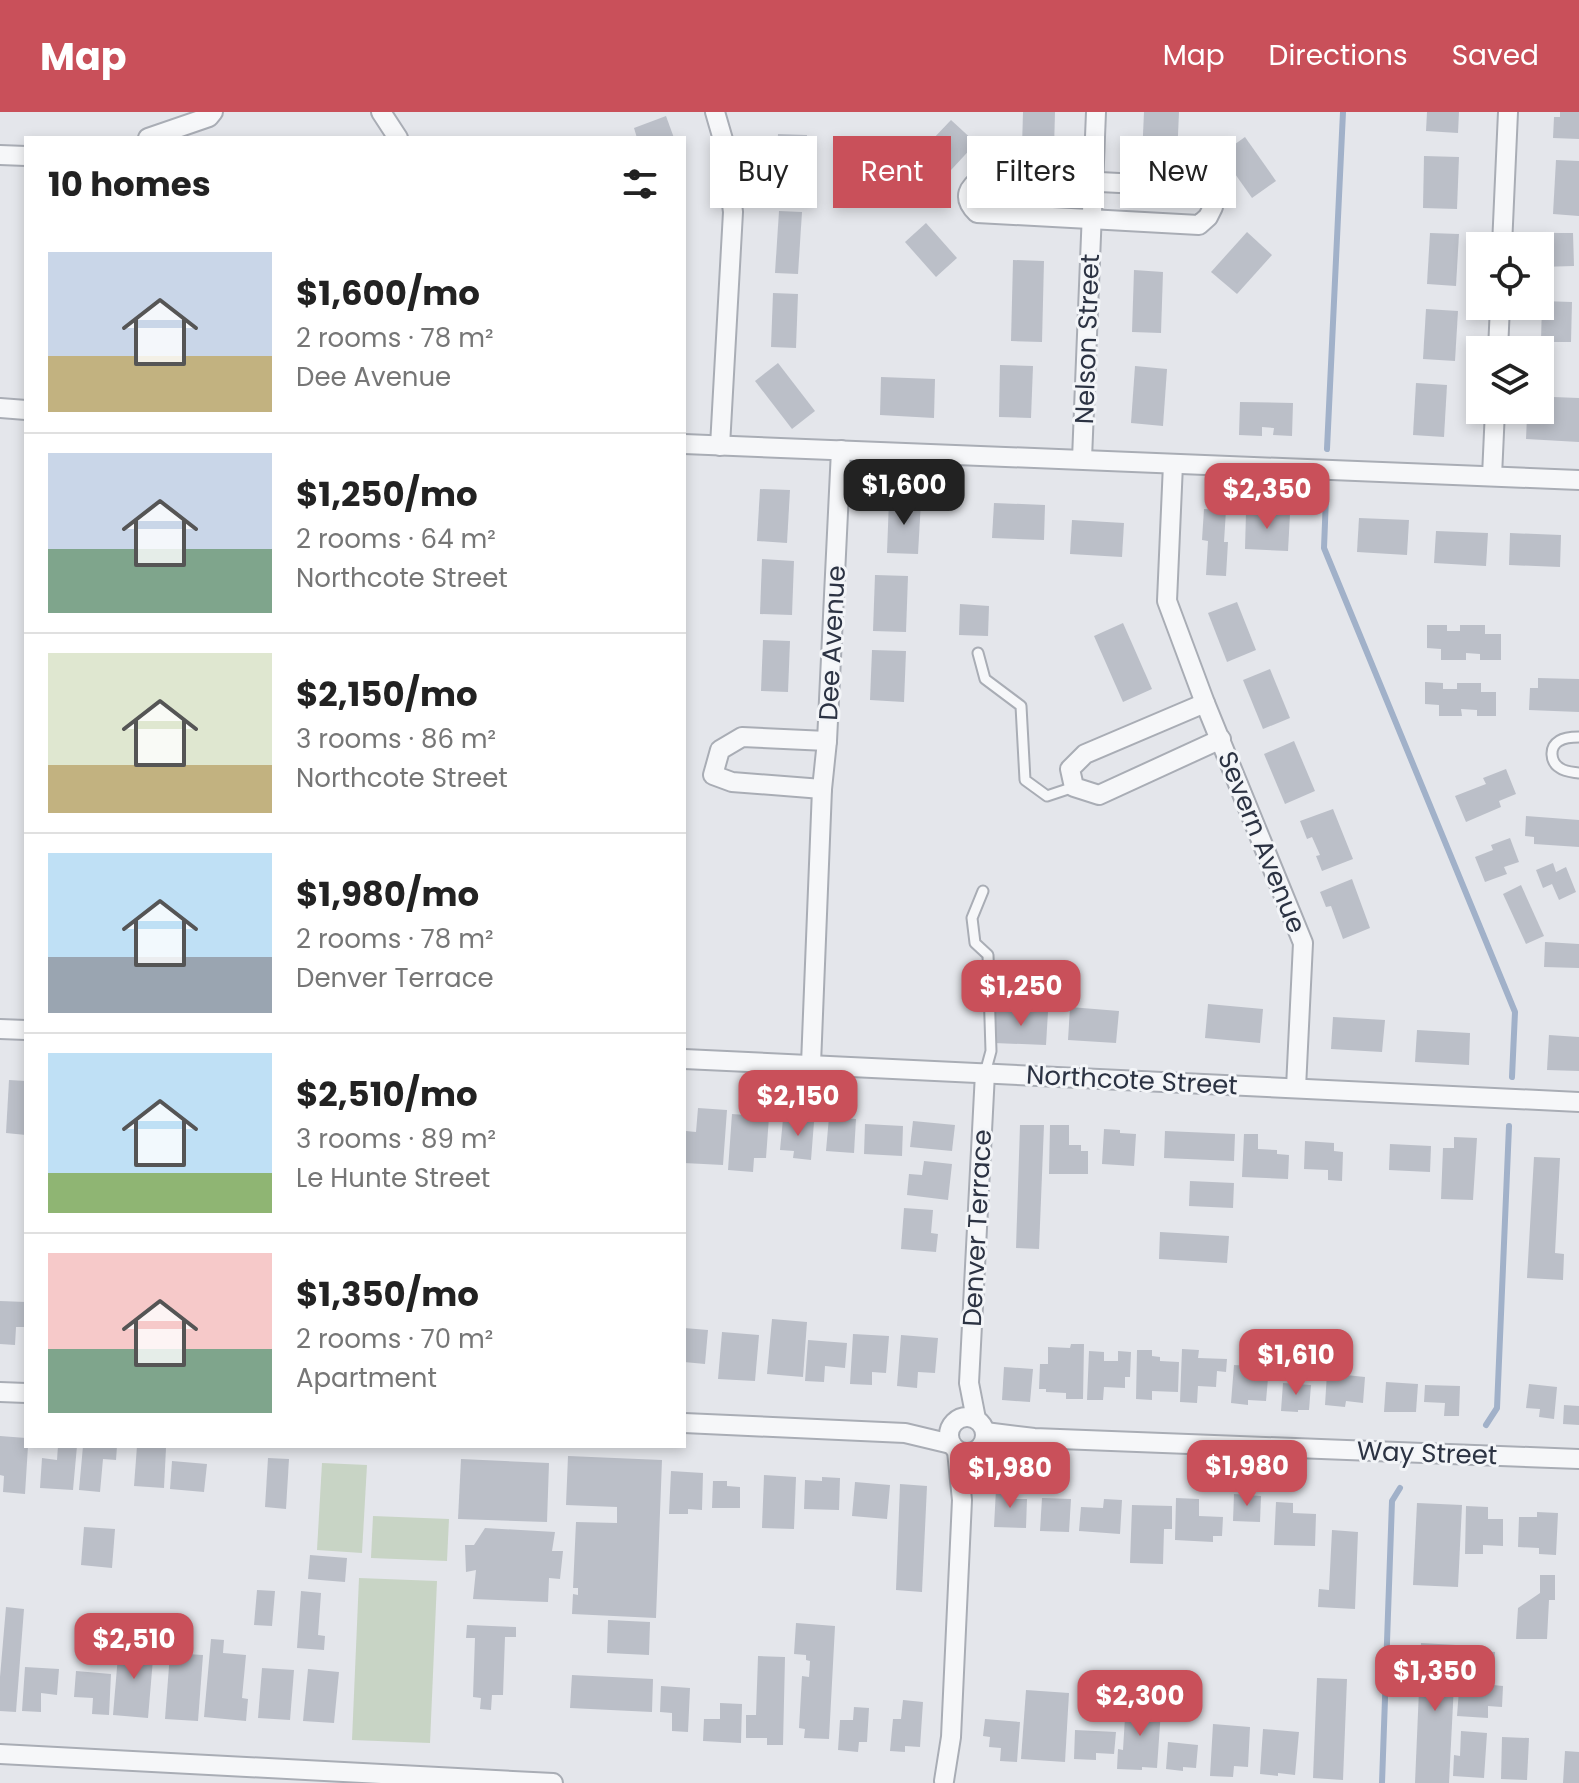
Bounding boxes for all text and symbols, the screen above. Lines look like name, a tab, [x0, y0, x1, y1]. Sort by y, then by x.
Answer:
text: Map	[40, 30, 127, 83]
text: Map	[1163, 36, 1225, 75]
text: Directions	[1269, 36, 1408, 75]
text: Saved	[1452, 36, 1539, 75]
chip: Buy	[710, 136, 817, 208]
chip: Rent	[833, 136, 951, 208]
chip: Filters	[967, 136, 1104, 208]
chip: New	[1120, 136, 1236, 208]
text: 10 homes	[48, 160, 211, 208]
icon: filters	[618, 162, 662, 206]
map controls	[1466, 232, 1554, 424]
button: locate	[1466, 232, 1554, 320]
street label: Nelson Street	[1066, 253, 1108, 425]
text: $1,600/mo	[296, 269, 480, 317]
icon: home	[112, 284, 208, 380]
text: 2 rooms · 78 m²	[296, 320, 494, 356]
button: layers	[1466, 336, 1554, 424]
text: Dee Avenue	[296, 359, 451, 395]
pin: $1,600	[839, 459, 969, 527]
pin: $2,350	[1202, 463, 1332, 531]
text: $1,600	[862, 467, 946, 503]
text: $1,250/mo	[296, 470, 478, 518]
text: $2,350	[1223, 471, 1312, 507]
icon: home	[112, 485, 208, 581]
text: 2 rooms · 64 m²	[296, 521, 496, 557]
text: Northcote Street	[296, 560, 508, 596]
street label: Dee Avenue	[810, 565, 854, 721]
text: $2,150/mo	[296, 670, 478, 718]
icon: home	[112, 685, 208, 781]
text: 3 rooms · 86 m²	[296, 721, 496, 757]
street label: Severn Avenue	[1209, 746, 1315, 938]
text: Northcote Street	[296, 760, 508, 796]
text: $1,980/mo	[296, 870, 479, 918]
icon: home	[112, 885, 208, 981]
text: 2 rooms · 78 m²	[296, 921, 494, 957]
text: Denver Terrace	[296, 960, 494, 996]
pin: $1,250	[956, 960, 1086, 1028]
text: $1,250	[979, 968, 1063, 1004]
street label: Northcote Street	[1025, 1056, 1239, 1104]
text: $2,510/mo	[296, 1070, 478, 1118]
pin: $2,150	[733, 1070, 863, 1138]
text: $2,150	[756, 1078, 840, 1114]
icon: home	[112, 1085, 208, 1181]
text: 3 rooms · 89 m²	[296, 1121, 496, 1157]
street label: Denver Terrace	[954, 1128, 1000, 1328]
text: Le Hunte Street	[296, 1160, 490, 1196]
text: $1,350/mo	[296, 1270, 479, 1318]
icon: home	[112, 1285, 208, 1381]
text: 2 rooms · 70 m²	[296, 1321, 493, 1357]
pin: $1,610	[1231, 1329, 1361, 1397]
text: $1,610	[1257, 1337, 1335, 1373]
text: Apartment	[296, 1360, 437, 1396]
street label: Way Street	[1356, 1433, 1498, 1473]
pin: $1,980	[1182, 1440, 1312, 1508]
pin: $1,980	[945, 1442, 1075, 1510]
text: $1,980	[1205, 1448, 1289, 1484]
text: $1,980	[968, 1450, 1052, 1486]
pin: $2,510	[69, 1613, 199, 1681]
text: $2,510	[92, 1621, 176, 1657]
pin: $1,350	[1370, 1645, 1500, 1713]
text: $1,350	[1393, 1653, 1477, 1689]
pin: $2,300	[1075, 1670, 1205, 1738]
text: $2,300	[1095, 1678, 1185, 1714]

